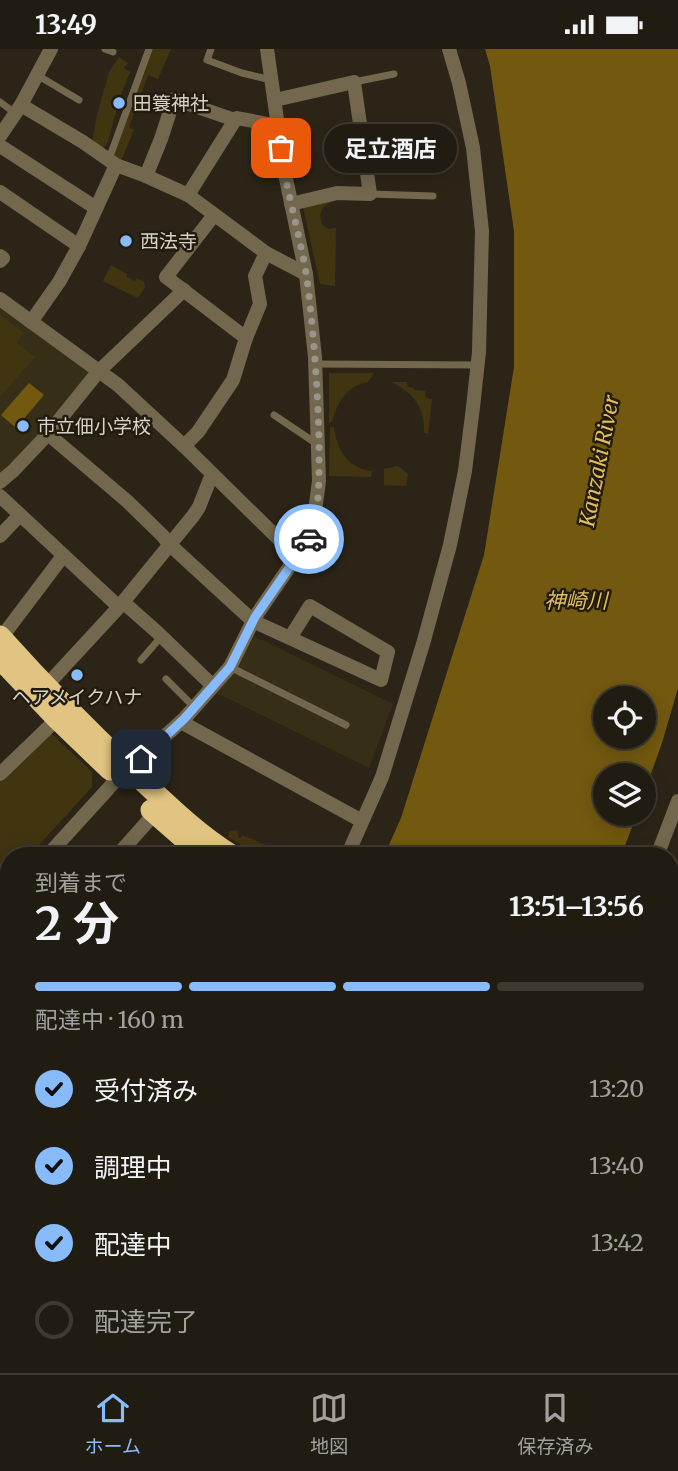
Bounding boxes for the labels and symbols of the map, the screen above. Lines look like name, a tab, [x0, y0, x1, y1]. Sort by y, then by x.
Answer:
place label: 田簑神社	[133, 91, 209, 115]
marker: 田簑神社	[111, 95, 127, 111]
pin	[251, 118, 311, 178]
callout: 足立酒店	[323, 123, 456, 173]
place label: 西法寺	[140, 229, 197, 253]
marker: 西法寺	[118, 233, 134, 249]
water label: Kanzaki River	[573, 392, 625, 530]
place label: 市立佃小学校	[37, 414, 151, 438]
marker: 市立佃小学校	[15, 418, 31, 434]
courier	[274, 504, 344, 574]
water label: 神崎川	[545, 587, 609, 614]
marker: ヘアメイクハナ	[69, 667, 85, 683]
place label: ヘアメイクハナ	[12, 685, 142, 709]
pin	[111, 729, 171, 789]

